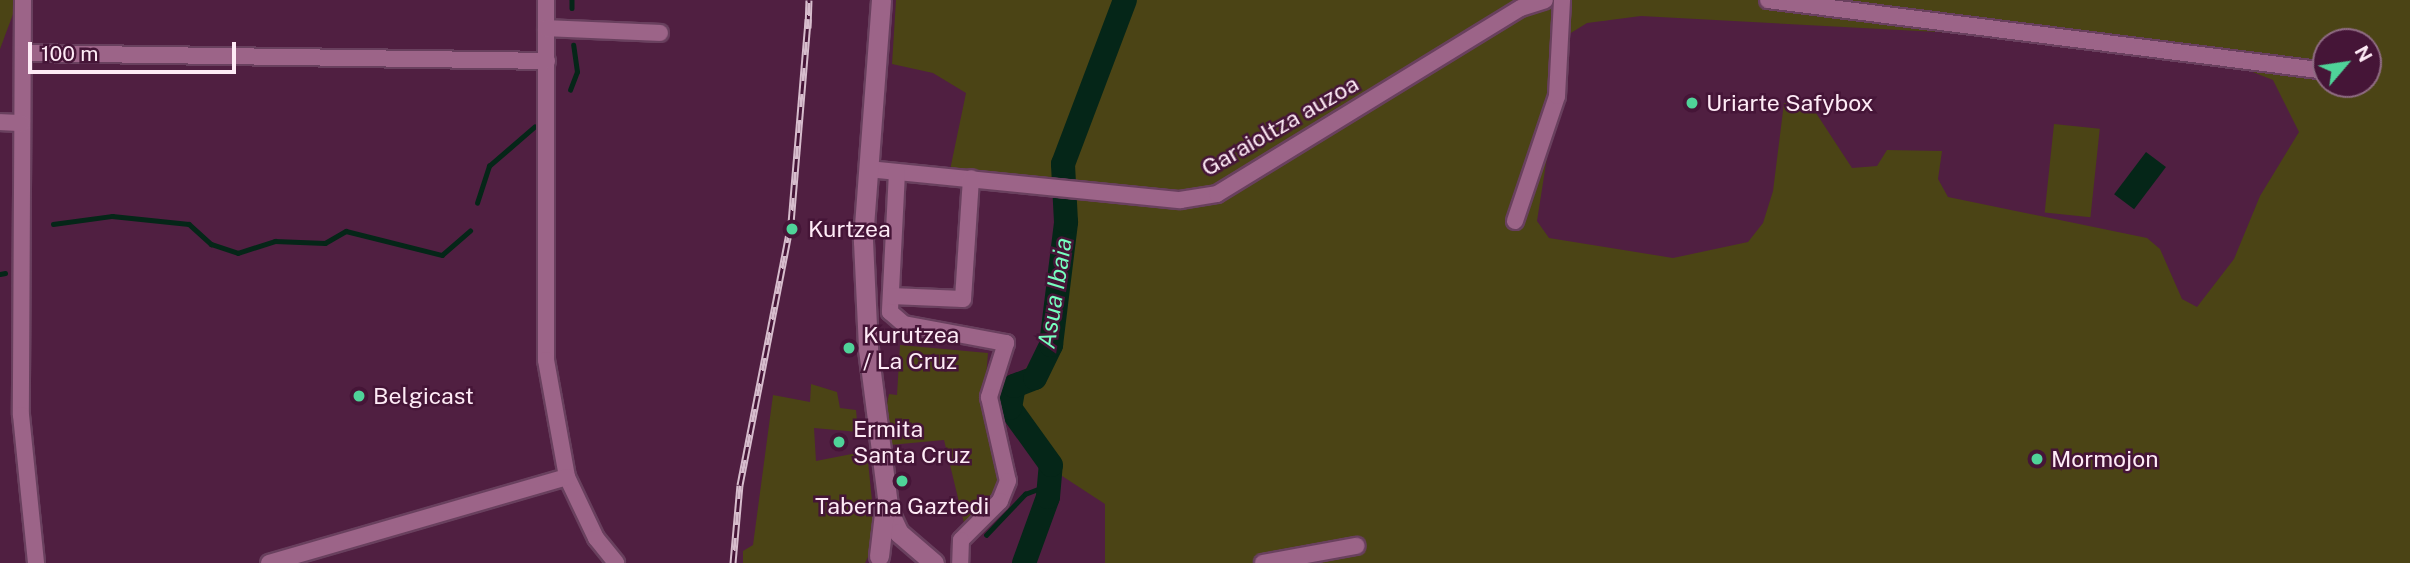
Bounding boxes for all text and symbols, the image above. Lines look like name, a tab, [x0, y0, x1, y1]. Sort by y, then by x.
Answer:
scale bar	[32, 28, 240, 72]
north arrow	[2312, 28, 2382, 98]
text: 100 m	[41, 41, 98, 66]
text: N	[2350, 42, 2377, 66]
street label: Garaioltza auzoa	[1197, 70, 1363, 182]
place label: Uriarte Safybox	[1706, 89, 1874, 117]
marker: Uriarte Safybox	[1684, 95, 1700, 111]
place label: Kurtzea	[808, 215, 891, 243]
marker: Kurtzea	[782, 219, 802, 239]
water label: Asua Ibaia	[1032, 236, 1078, 350]
place label: Kurutzea / La Cruz	[863, 321, 959, 375]
marker: Kurutzea / La Cruz	[841, 340, 857, 356]
place label: Belgicast	[373, 382, 474, 410]
marker: Belgicast	[351, 388, 367, 404]
place label: Ermita Santa Cruz	[853, 415, 970, 469]
marker: Ermita Santa Cruz	[831, 434, 847, 450]
place label: Mormojon	[2051, 445, 2158, 473]
marker: Mormojon	[2029, 451, 2045, 467]
marker: Taberna Gaztedi	[894, 473, 910, 489]
place label: Taberna Gaztedi	[815, 492, 989, 520]

